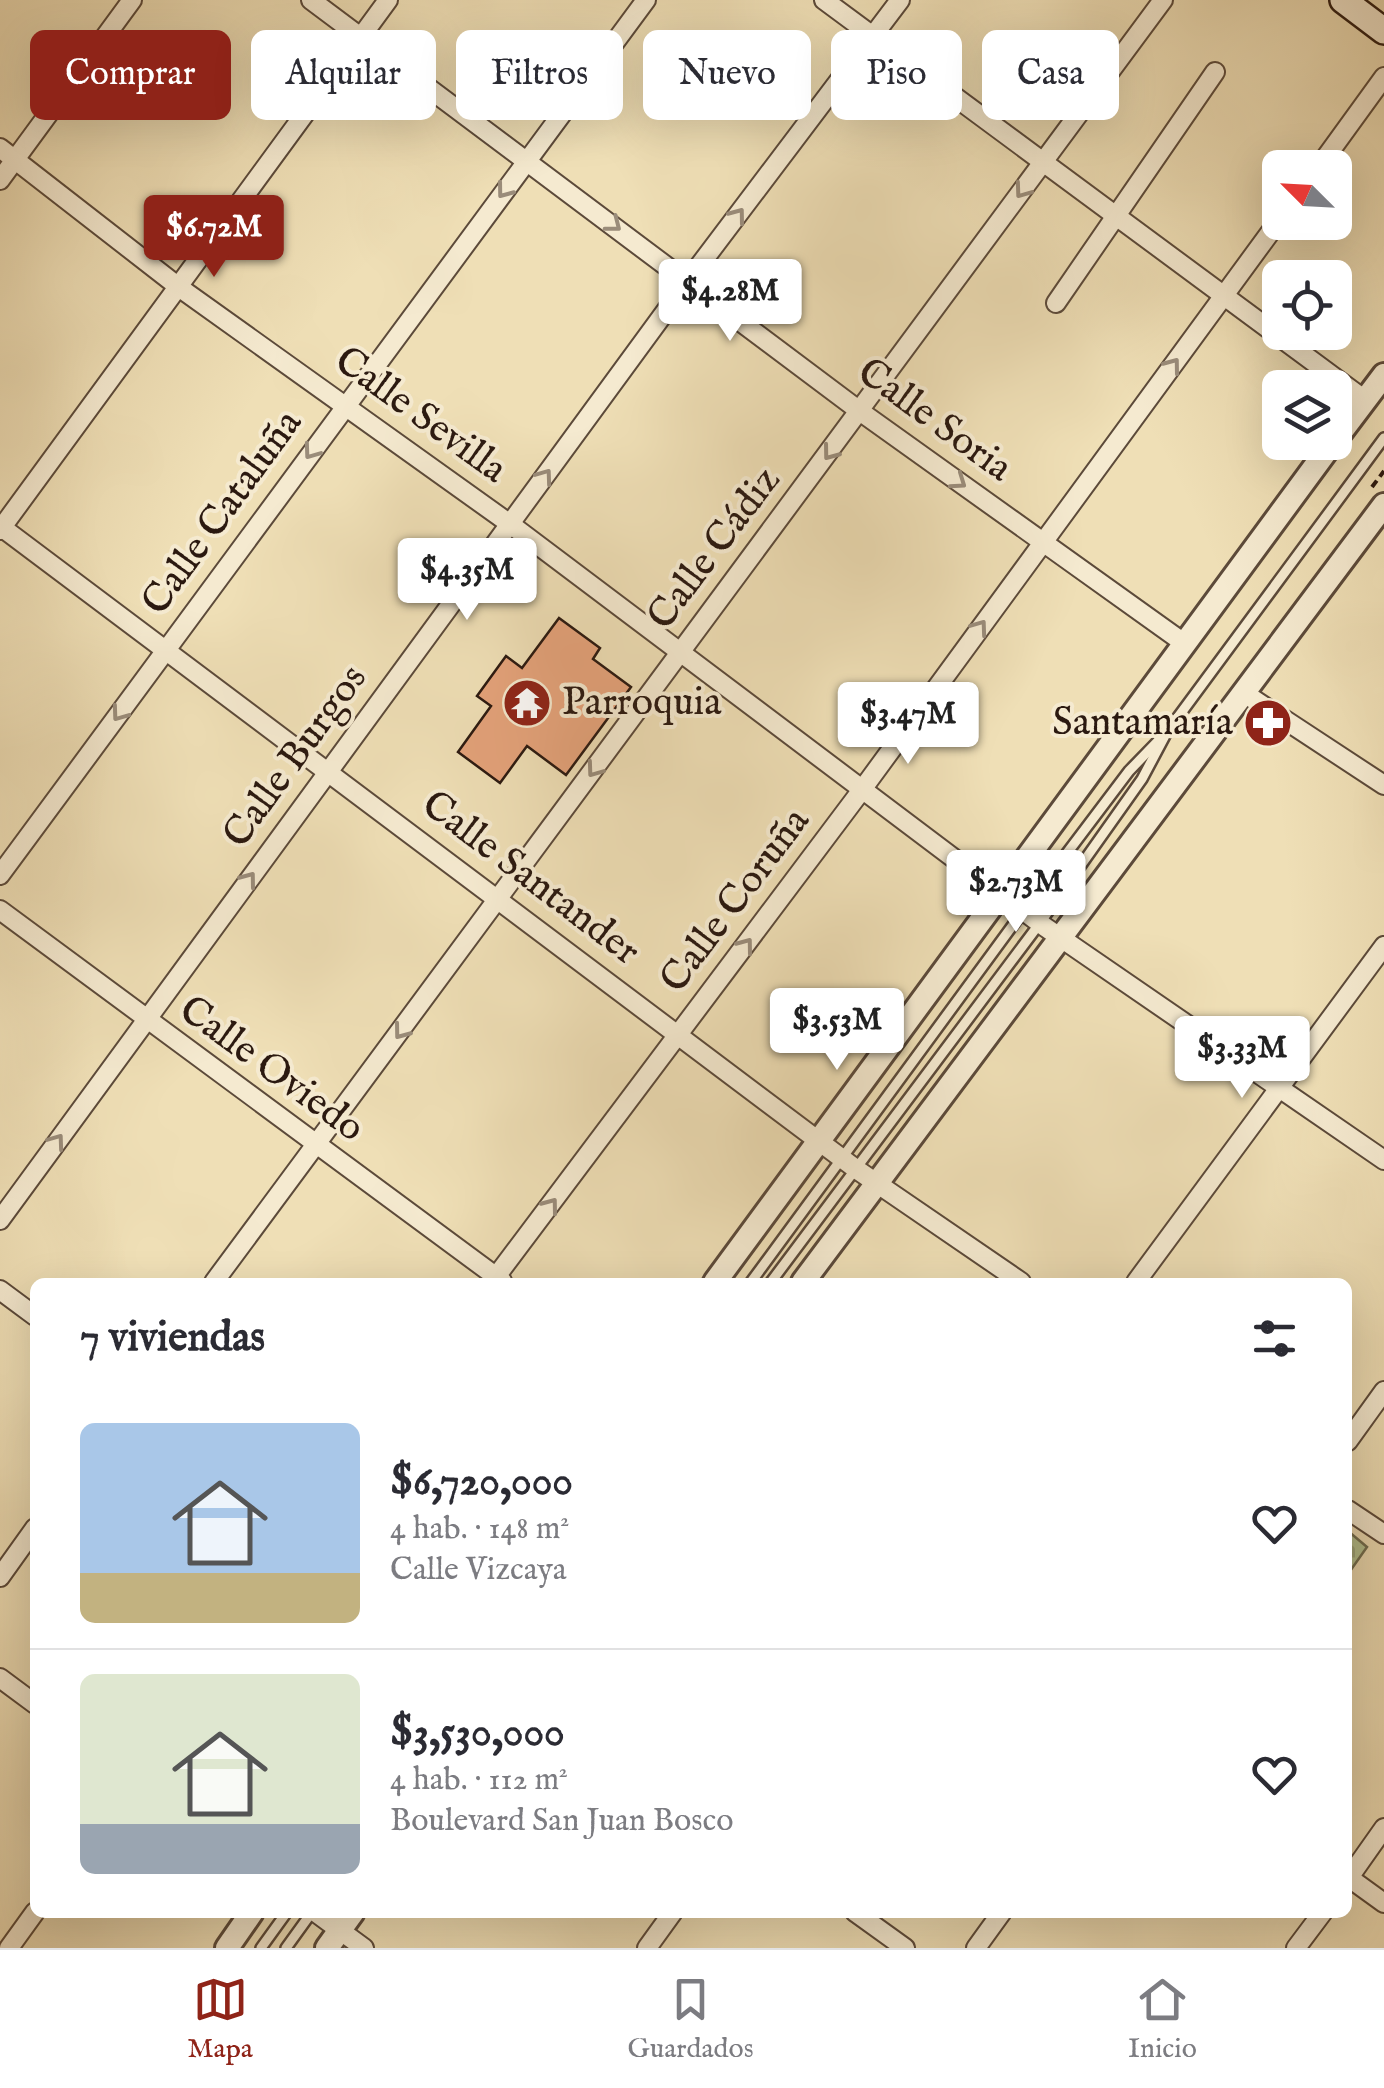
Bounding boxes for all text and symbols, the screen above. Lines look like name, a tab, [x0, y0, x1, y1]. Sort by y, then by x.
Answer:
chip: Comprar	[30, 30, 231, 120]
chip: Alquilar	[251, 30, 436, 120]
chip: Filtros	[456, 30, 623, 120]
chip: Nuevo	[643, 30, 811, 120]
chip: Piso	[831, 30, 962, 120]
chip: Casa	[982, 30, 1119, 120]
north arrow	[1262, 150, 1352, 240]
map controls	[1262, 150, 1352, 460]
one-way arrow	[499, 180, 516, 198]
one-way arrow	[1016, 180, 1034, 198]
pin: $6.72M	[133, 195, 295, 280]
text: $6.72M	[166, 207, 262, 248]
one-way arrow	[727, 208, 744, 226]
one-way arrow	[603, 213, 621, 231]
pin: $4.28M	[649, 259, 811, 344]
button: locate	[1262, 260, 1352, 350]
text: $4.28M	[681, 271, 779, 312]
street label: Calle Sevilla	[324, 336, 517, 496]
street label: Calle Soria	[846, 348, 1022, 495]
one-way arrow	[1161, 358, 1178, 376]
button: layers	[1262, 370, 1352, 460]
street label: Calle Cataluña	[131, 400, 315, 626]
one-way arrow	[305, 441, 322, 459]
one-way arrow	[824, 442, 841, 460]
street label: Calle Cádiz	[637, 457, 793, 641]
one-way arrow	[533, 469, 551, 487]
one-way arrow	[948, 470, 966, 487]
pin: $4.35M	[386, 538, 548, 623]
text: $4.35M	[420, 550, 514, 591]
one-way arrow	[968, 619, 986, 638]
street label: Calle Burgos	[213, 656, 379, 858]
temple icon: Parroquia	[501, 677, 553, 729]
place label: Parroquia	[562, 678, 722, 729]
pin: $3.47M	[827, 682, 989, 767]
text: $3.47M	[860, 694, 956, 735]
pharmacy icon: Santamaría	[1242, 697, 1294, 749]
place label: Santamaría	[1052, 698, 1234, 749]
one-way arrow	[113, 703, 130, 721]
one-way arrow	[589, 759, 606, 777]
street label: Calle Santander	[411, 780, 650, 978]
street label: Calle Coruña	[650, 798, 823, 1004]
pin: $2.73M	[935, 850, 1097, 935]
text: $2.73M	[969, 862, 1063, 903]
one-way arrow	[237, 872, 255, 890]
one-way arrow	[735, 938, 752, 956]
street label: Calle Oviedo	[168, 985, 374, 1155]
pin: $3.53M	[756, 988, 918, 1073]
text: $3.53M	[792, 1000, 882, 1041]
pin: $3.33M	[1161, 1016, 1323, 1101]
one-way arrow	[396, 1021, 413, 1039]
text: $3.33M	[1197, 1028, 1287, 1069]
one-way arrow	[45, 1134, 63, 1152]
one-way arrow	[539, 1198, 556, 1216]
icon: filters	[1247, 1311, 1302, 1366]
text: 7 viviendas	[80, 1312, 265, 1365]
text: $6,720,000	[390, 1456, 573, 1509]
icon: home	[160, 1463, 280, 1583]
icon: heart	[1247, 1496, 1302, 1551]
text: 4 hab. · 148 m²	[390, 1509, 569, 1550]
text: Calle Vizcaya	[390, 1550, 567, 1591]
text: $3,530,000	[390, 1707, 565, 1760]
icon: home	[160, 1714, 280, 1834]
icon: heart	[1247, 1747, 1302, 1802]
text: 4 hab. · 112 m²	[390, 1760, 568, 1801]
text: Boulevard San Juan Bosco	[390, 1801, 734, 1842]
tab: Mapa	[187, 1972, 253, 2067]
tab: Guardados	[627, 1972, 753, 2067]
tab: Inicio	[1128, 1972, 1197, 2067]

